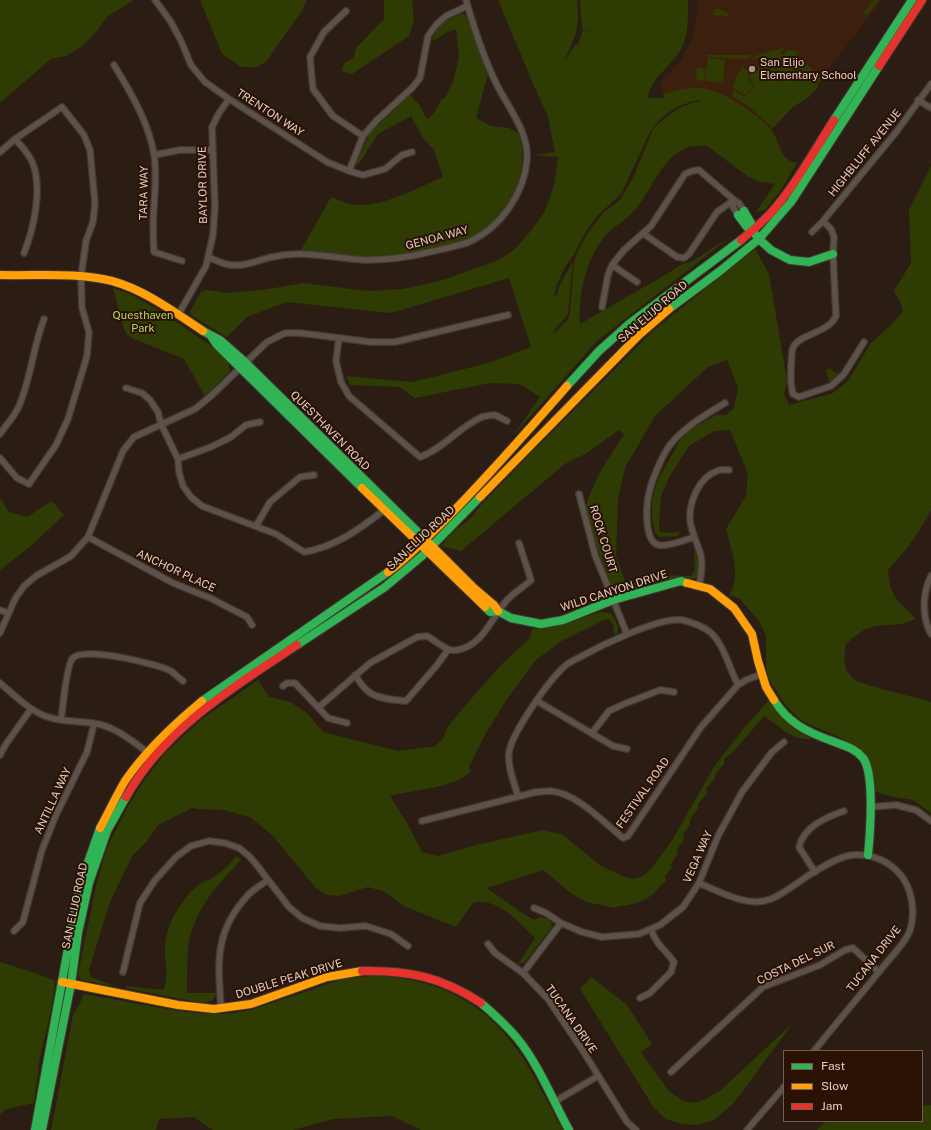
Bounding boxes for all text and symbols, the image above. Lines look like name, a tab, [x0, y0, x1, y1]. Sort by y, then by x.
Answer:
place label: San Elijo Elementary School	[760, 56, 857, 82]
marker: San Elijo Elementary School	[747, 64, 757, 74]
street label: TRENTON WAY	[234, 86, 306, 140]
street label: HIGHBLUFF AVENUE	[826, 107, 904, 199]
street label: BAYLOR DRIVE	[196, 146, 210, 224]
street label: TARA WAY	[137, 166, 151, 220]
street label: GENOA WAY	[404, 223, 470, 253]
street label: SAN ELIJO ROAD	[616, 278, 690, 346]
park label: Questhaven Park	[113, 309, 173, 335]
street label: QUESTHAVEN ROAD	[287, 388, 373, 474]
street label: SAN ELIJO ROAD	[384, 503, 458, 573]
street label: ROCK COURT	[586, 504, 620, 574]
street label: ANCHOR PLACE	[134, 547, 218, 595]
street label: WILD CANYON DRIVE	[559, 567, 669, 615]
street label: FESTIVAL ROAD	[614, 755, 672, 831]
street label: ANTILLA WAY	[32, 766, 74, 836]
street label: VEGA WAY	[681, 829, 715, 885]
street label: SAN ELIJO ROAD	[59, 862, 91, 950]
street label: TUCANA DRIVE	[844, 923, 904, 995]
street label: COSTA DEL SUR	[755, 938, 837, 988]
street label: DOUBLE PEAK DRIVE	[234, 957, 344, 1001]
street label: TUCANA DRIVE	[542, 982, 600, 1056]
legend	[783, 1050, 923, 1122]
text: Fast	[821, 1059, 845, 1073]
text: Slow	[821, 1079, 848, 1093]
text: Jam	[821, 1099, 843, 1113]

